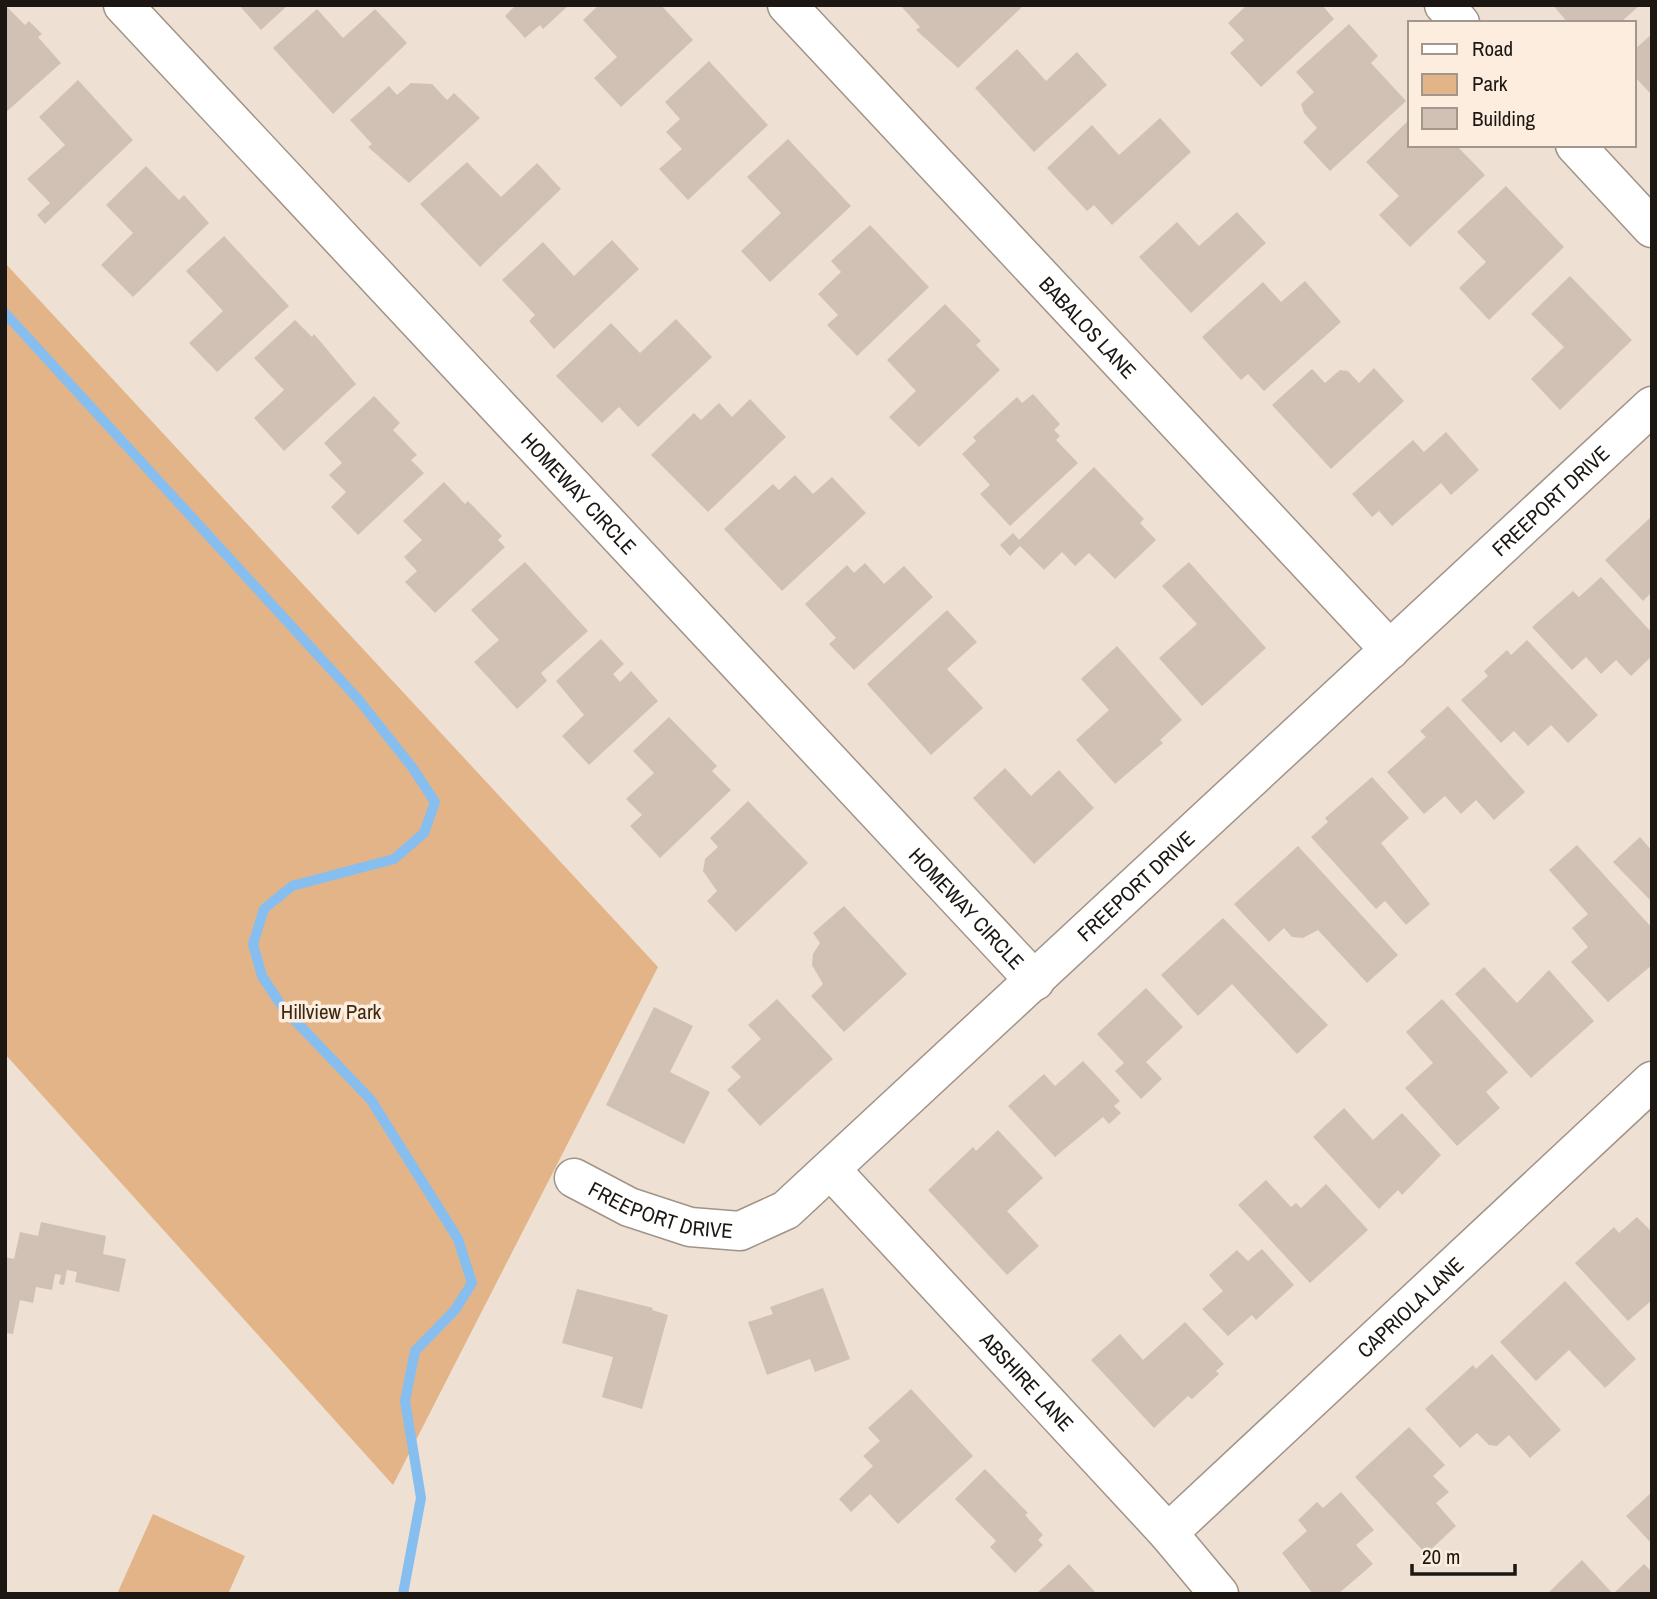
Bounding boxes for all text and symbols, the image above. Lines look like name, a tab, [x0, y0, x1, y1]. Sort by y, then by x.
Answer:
legend	[1408, 21, 1636, 147]
text: Road	[1472, 34, 1513, 63]
text: Park	[1472, 69, 1508, 98]
text: Building	[1472, 104, 1536, 133]
street label: BABALOS LANE	[1033, 270, 1143, 385]
street label: HOMEWAY CIRCLE	[515, 426, 643, 560]
street label: FREEPORT DRIVE	[1485, 439, 1615, 562]
street label: FREEPORT DRIVE	[1070, 824, 1201, 947]
street label: HOMEWAY CIRCLE	[903, 841, 1031, 975]
park label: Hillview Park	[281, 997, 382, 1026]
street label: FREEPORT DRIVE	[584, 1174, 734, 1245]
street label: CAPRIOLA LANE	[1350, 1250, 1470, 1364]
street label: ABSHIRE LANE	[973, 1325, 1081, 1437]
scale bar	[1412, 1532, 1515, 1576]
text: 20 m	[1422, 1542, 1460, 1571]

